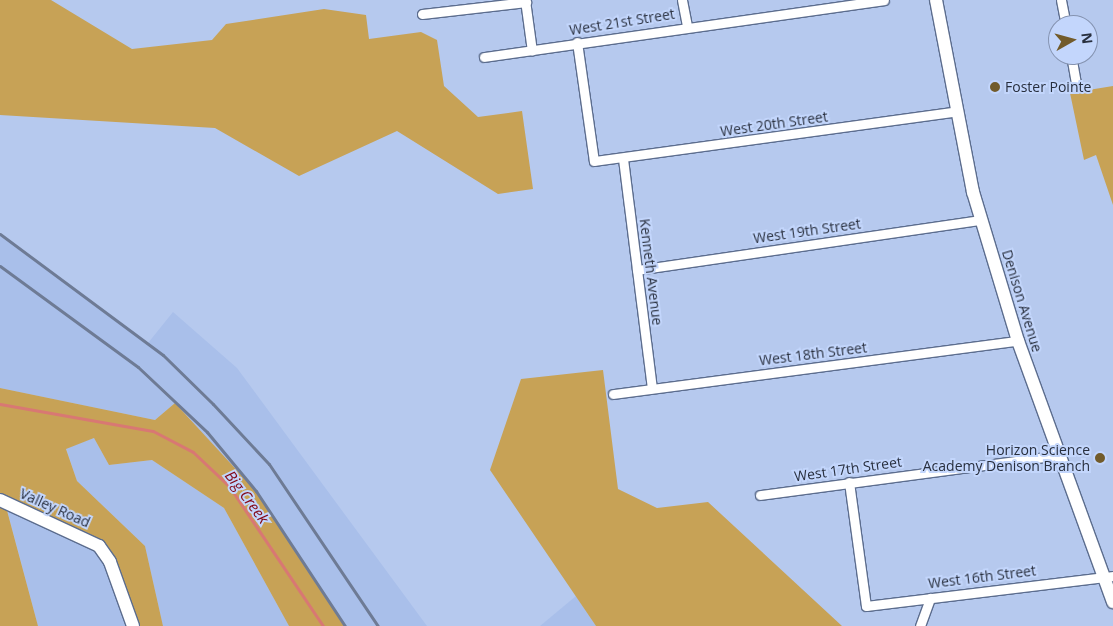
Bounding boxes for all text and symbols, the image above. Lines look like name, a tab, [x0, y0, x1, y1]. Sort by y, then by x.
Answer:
street label: West 21st Street	[568, 5, 676, 39]
north arrow	[1048, 15, 1098, 65]
text: N	[1077, 31, 1098, 45]
place label: Foster Pointe	[1005, 79, 1091, 95]
marker: Foster Pointe	[989, 81, 1001, 93]
street label: West 20th Street	[719, 108, 829, 140]
street label: West 19th Street	[752, 215, 862, 247]
street label: Kenneth Avenue	[636, 218, 666, 326]
street label: Denison Avenue	[998, 248, 1046, 354]
street label: West 18th Street	[758, 339, 868, 369]
place label: Horizon Science Academy Denison Branch	[923, 442, 1090, 474]
marker: Horizon Science Academy Denison Branch	[1094, 452, 1106, 464]
street label: West 17th Street	[793, 453, 903, 485]
water label: Big Creek	[221, 467, 273, 527]
street label: Valley Road	[17, 485, 93, 531]
street label: West 16th Street	[927, 562, 1037, 592]

